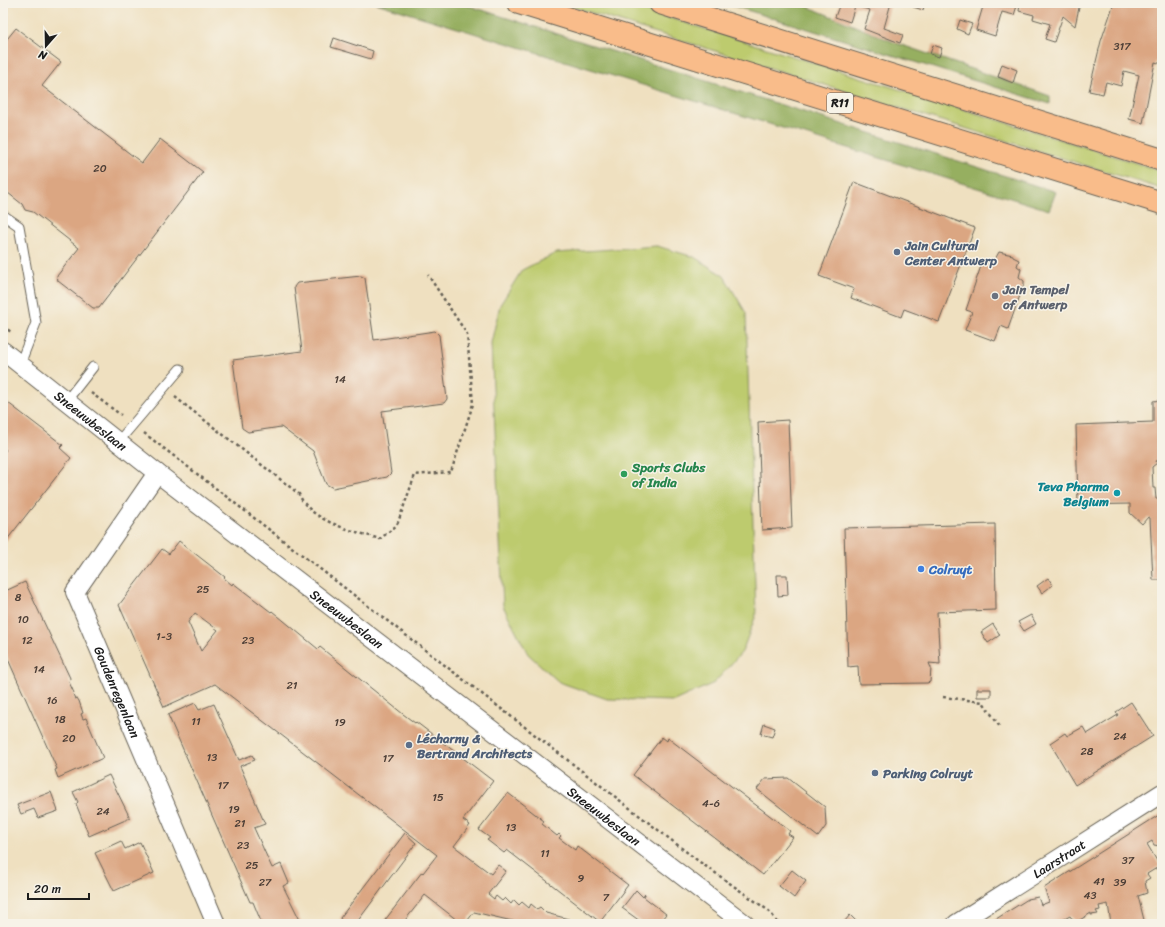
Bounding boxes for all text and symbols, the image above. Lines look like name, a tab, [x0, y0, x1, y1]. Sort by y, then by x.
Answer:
north arrow	[26, 26, 66, 66]
house number: 317	[1113, 37, 1131, 56]
text: N	[36, 45, 51, 66]
road number: R11	[827, 93, 853, 113]
house number: 20	[93, 159, 107, 178]
place label: Jain Cultural Center Antwerp	[904, 234, 997, 272]
marker: Jain Cultural Center Antwerp	[892, 247, 902, 257]
place label: Jain Tempel of Antwerp	[1002, 278, 1070, 316]
marker: Jain Tempel of Antwerp	[990, 291, 1000, 301]
house number: 14	[334, 370, 346, 389]
street label: Sneeuwbeslaan	[49, 385, 132, 457]
place label: Sports Clubs of India	[631, 456, 706, 494]
marker: Sports Clubs of India	[619, 469, 629, 479]
place label: Teva Pharma Belgium	[1037, 475, 1109, 513]
marker: Teva Pharma Belgium	[1112, 488, 1122, 498]
place label: Colruyt	[928, 558, 972, 581]
marker: Colruyt	[916, 564, 926, 574]
house number: 25	[196, 580, 210, 599]
street label: Sneeuwbeslaan	[305, 583, 389, 655]
house number: 8	[15, 588, 22, 607]
house number: 10	[17, 610, 29, 629]
house number: 1-3	[156, 627, 172, 646]
house number: 12	[21, 631, 33, 650]
house number: 23	[242, 631, 254, 650]
street label: Goudenregenlaan	[87, 642, 147, 742]
house number: 14	[33, 660, 45, 679]
house number: 21	[286, 676, 298, 695]
house number: 16	[47, 691, 57, 710]
house number: 18	[54, 710, 66, 729]
house number: 11	[191, 712, 201, 731]
house number: 19	[334, 713, 346, 732]
place label: Lécharny & Bertrand Architects	[417, 727, 533, 765]
house number: 24	[1113, 727, 1127, 746]
house number: 20	[62, 729, 76, 748]
marker: Lécharny & Bertrand Architects	[404, 740, 414, 750]
house number: 28	[1081, 742, 1094, 761]
house number: 13	[207, 748, 217, 767]
house number: 17	[383, 749, 394, 768]
place label: Parking Colruyt	[883, 762, 974, 785]
marker: Parking Colruyt	[870, 768, 880, 778]
house number: 17	[218, 776, 229, 795]
street label: Sneeuwbeslaan	[562, 780, 646, 852]
house number: 15	[432, 788, 444, 807]
house number: 4-6	[702, 794, 720, 813]
house number: 19	[228, 800, 240, 819]
house number: 24	[96, 802, 110, 821]
house number: 21	[234, 814, 246, 833]
house number: 13	[506, 818, 516, 837]
street label: Laarstraat	[1028, 833, 1091, 885]
house number: 23	[237, 836, 249, 855]
house number: 11	[540, 844, 550, 863]
house number: 37	[1122, 851, 1135, 870]
house number: 25	[245, 856, 259, 875]
house number: 9	[578, 869, 585, 888]
house number: 41	[1093, 872, 1105, 891]
house number: 27	[259, 873, 272, 892]
house number: 39	[1114, 873, 1127, 892]
scale bar	[28, 875, 89, 901]
text: 20 m	[34, 878, 61, 900]
house number: 43	[1084, 886, 1096, 905]
house number: 7	[603, 888, 610, 907]

